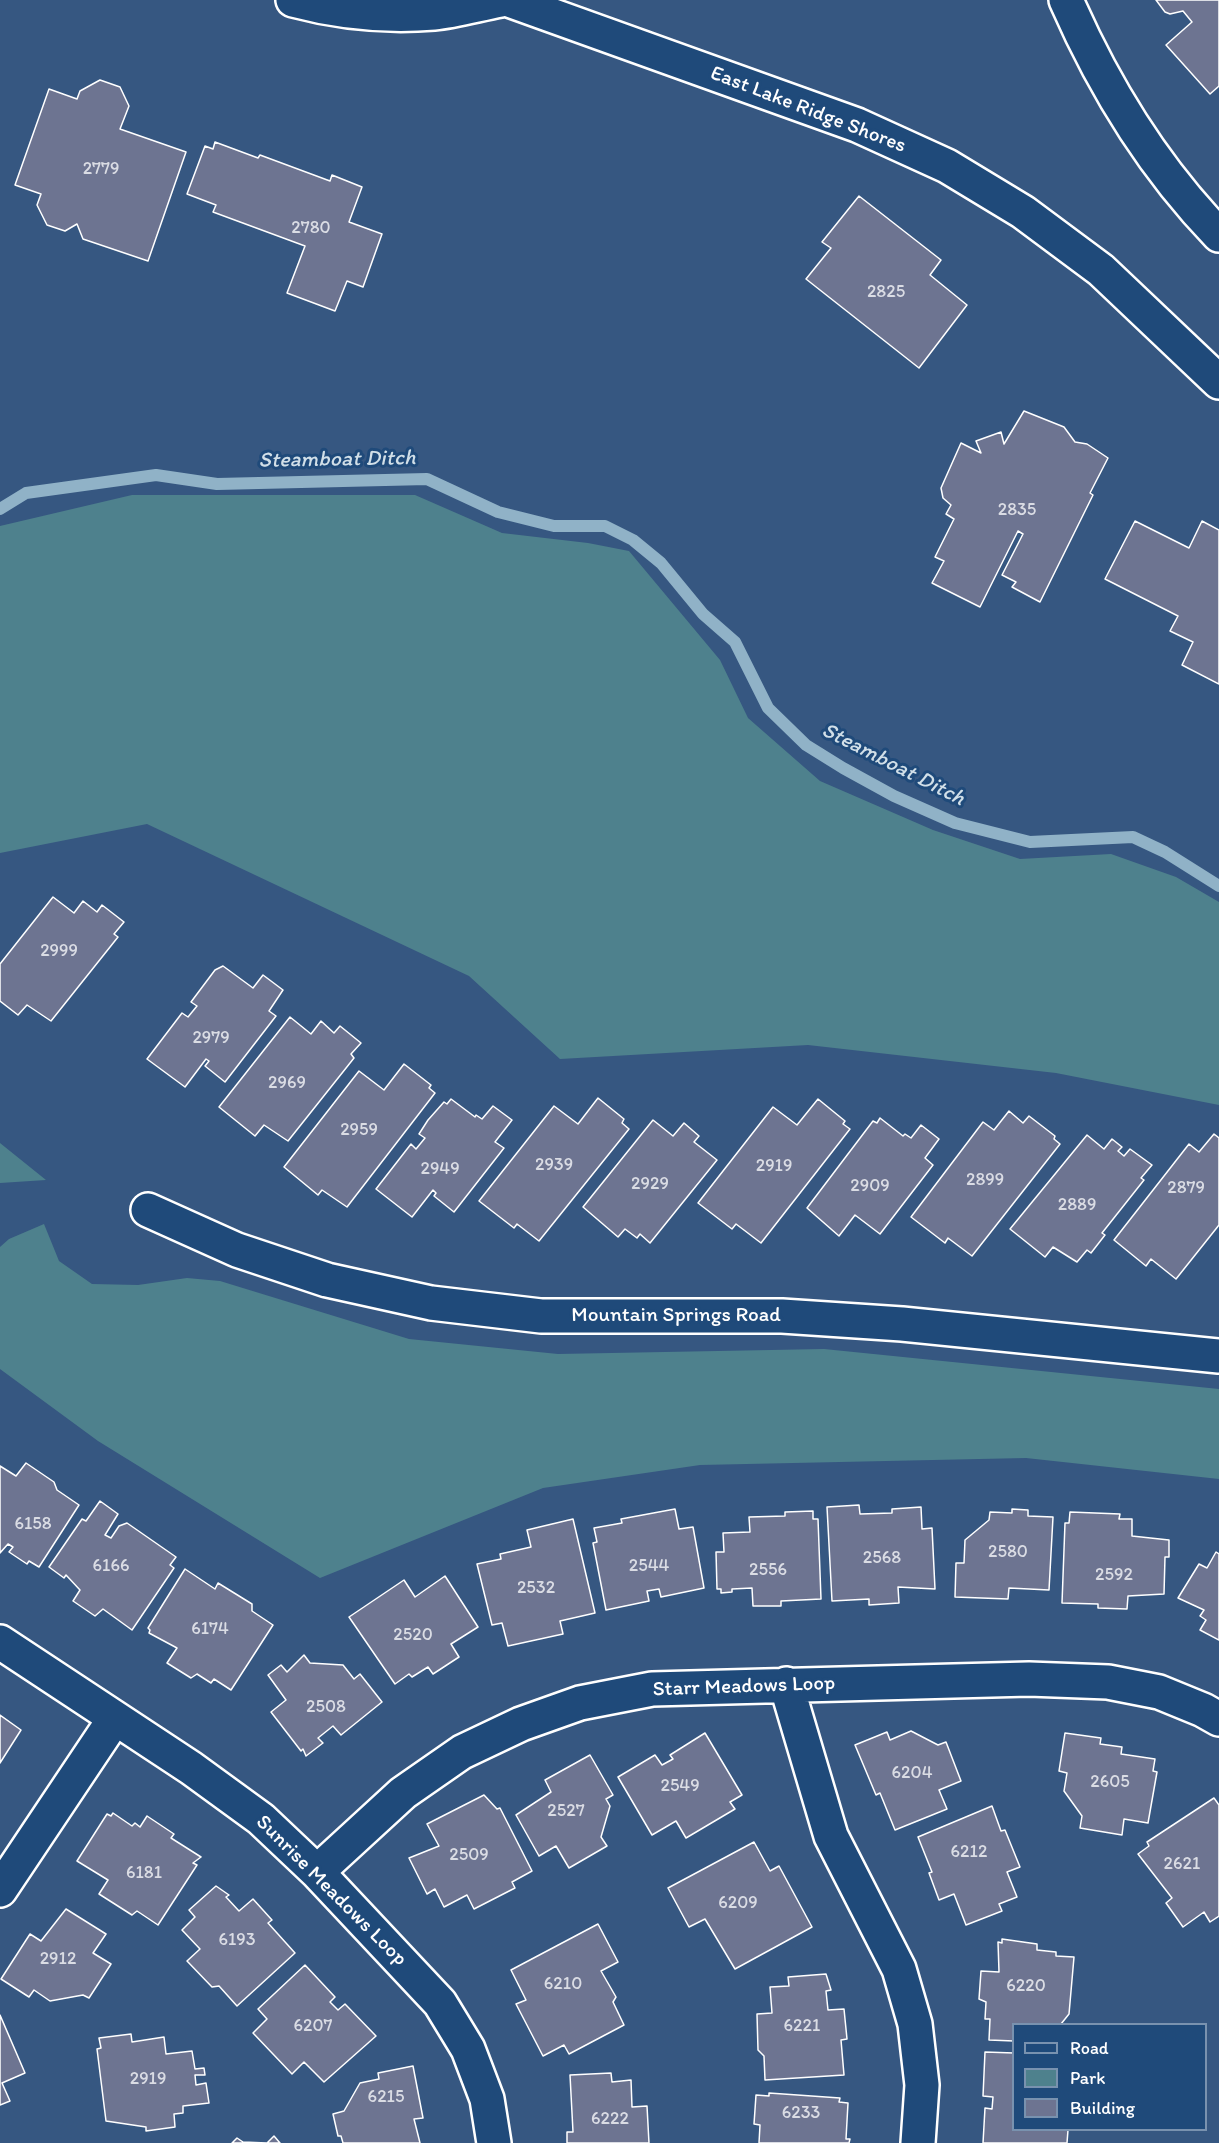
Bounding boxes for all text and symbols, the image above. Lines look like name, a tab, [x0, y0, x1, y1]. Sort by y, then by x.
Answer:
street label: East Lake Ridge Shores	[706, 61, 910, 159]
house number: 2779	[83, 158, 119, 180]
house number: 2780	[291, 217, 331, 239]
house number: 2825	[867, 281, 905, 303]
water label: Steamboat Ditch	[258, 445, 416, 475]
house number: 2835	[998, 499, 1036, 521]
water label: Steamboat Ditch	[817, 718, 969, 812]
house number: 2999	[40, 940, 78, 962]
house number: 2979	[192, 1027, 230, 1049]
house number: 2969	[268, 1072, 306, 1094]
house number: 2959	[340, 1119, 378, 1141]
house number: 2939	[535, 1154, 573, 1176]
house number: 2919	[756, 1155, 792, 1177]
house number: 2949	[420, 1158, 460, 1180]
house number: 2899	[966, 1169, 1004, 1191]
house number: 2929	[631, 1173, 669, 1195]
house number: 2909	[850, 1175, 890, 1197]
house number: 2879	[1167, 1177, 1205, 1199]
house number: 2889	[1058, 1194, 1096, 1216]
street label: Mountain Springs Road	[571, 1303, 781, 1329]
house number: 6158	[14, 1513, 52, 1535]
house number: 2580	[988, 1541, 1028, 1563]
house number: 2568	[863, 1547, 901, 1569]
house number: 6166	[93, 1555, 129, 1577]
house number: 2544	[629, 1555, 669, 1577]
house number: 2556	[749, 1559, 787, 1581]
house number: 2592	[1095, 1564, 1133, 1586]
house number: 2532	[517, 1577, 555, 1599]
house number: 6174	[191, 1618, 229, 1640]
house number: 2520	[393, 1624, 433, 1646]
street label: Starr Meadows Loop	[652, 1671, 836, 1703]
house number: 2508	[306, 1696, 346, 1718]
house number: 6204	[892, 1762, 932, 1784]
house number: 2605	[1090, 1771, 1130, 1793]
house number: 2549	[660, 1775, 700, 1797]
house number: 2527	[547, 1800, 585, 1822]
street label: Sunrise Meadows Loop	[250, 1810, 412, 1972]
house number: 6212	[951, 1841, 987, 1863]
house number: 2509	[449, 1844, 489, 1866]
house number: 2621	[1164, 1853, 1200, 1875]
house number: 6181	[126, 1862, 162, 1884]
house number: 6209	[718, 1892, 758, 1914]
house number: 6193	[218, 1929, 256, 1951]
house number: 2912	[40, 1948, 76, 1970]
house number: 6210	[544, 1973, 582, 1995]
house number: 6220	[1006, 1975, 1046, 1997]
house number: 6207	[293, 2015, 333, 2037]
house number: 6221	[784, 2015, 820, 2037]
legend	[1012, 2023, 1207, 2131]
text: Road	[1070, 2037, 1109, 2059]
text: Park	[1070, 2067, 1105, 2089]
house number: 2919	[130, 2068, 166, 2090]
house number: 6215	[368, 2086, 404, 2108]
text: Building	[1070, 2097, 1135, 2119]
house number: 6233	[782, 2102, 820, 2124]
house number: 6222	[591, 2108, 629, 2130]

